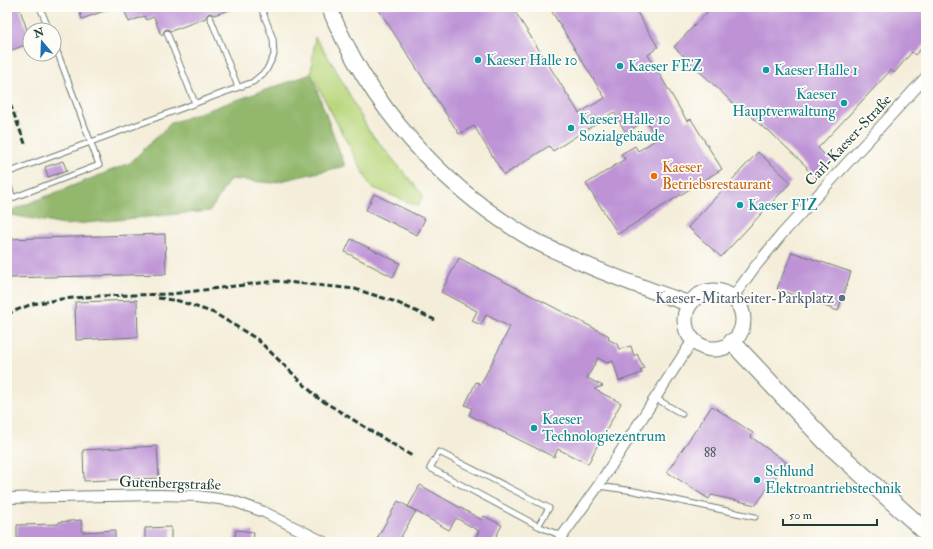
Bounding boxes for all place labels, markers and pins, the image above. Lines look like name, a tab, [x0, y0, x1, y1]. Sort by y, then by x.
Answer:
place label: Kaeser Halle 10	[486, 51, 578, 70]
marker: Kaeser Halle 10	[473, 55, 483, 65]
place label: Kaeser FEZ	[628, 57, 703, 76]
marker: Kaeser FEZ	[615, 61, 625, 71]
place label: Kaeser Halle 1	[774, 61, 858, 80]
marker: Kaeser Halle 1	[761, 65, 771, 75]
place label: Kaeser Hauptverwaltung	[732, 85, 837, 122]
marker: Kaeser Hauptverwaltung	[839, 98, 849, 108]
place label: Kaeser Halle 10 Sozialgebäude	[579, 110, 671, 146]
marker: Kaeser Halle 10 Sozialgebäude	[566, 123, 576, 133]
place label: Kaeser Betriebsrestaurant	[662, 158, 771, 194]
marker: Kaeser Betriebsrestaurant	[649, 171, 659, 181]
place label: Kaeser FIZ	[748, 196, 818, 215]
marker: Kaeser FIZ	[735, 200, 745, 210]
place label: Kaeser-Mitarbeiter-Parkplatz	[655, 289, 834, 309]
marker: Kaeser-Mitarbeiter-Parkplatz	[837, 293, 847, 303]
place label: Kaeser Technologiezentrum	[542, 410, 666, 446]
marker: Kaeser Technologiezentrum	[529, 423, 539, 433]
place label: Schlund Elektroantriebstechnik	[765, 462, 901, 498]
marker: Schlund Elektroantriebstechnik	[752, 475, 762, 485]

